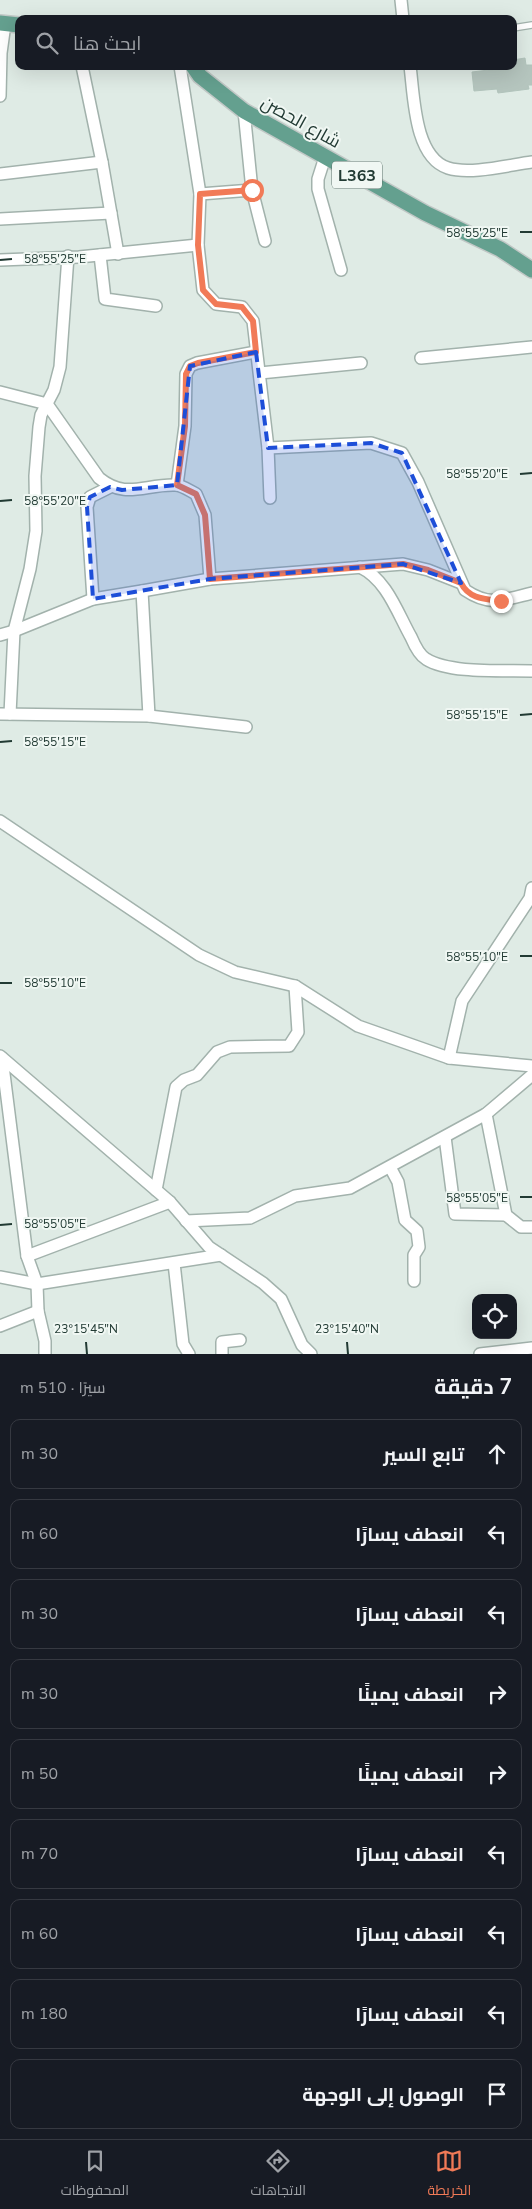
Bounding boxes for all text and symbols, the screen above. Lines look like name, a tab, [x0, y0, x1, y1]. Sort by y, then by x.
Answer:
search box	[15, 15, 517, 70]
icon: search	[33, 29, 61, 57]
text: ابحث هنا	[73, 31, 141, 57]
street label: شارع الحصن	[257, 90, 345, 154]
road number: L363	[332, 162, 382, 188]
route start	[241, 179, 264, 202]
text: 58°55'25"E	[446, 225, 508, 241]
text: 58°55'25"E	[24, 251, 86, 267]
text: 58°55'20"E	[446, 466, 508, 482]
text: 58°55'20"E	[24, 493, 86, 509]
route end	[490, 590, 513, 613]
text: 58°55'15"E	[446, 707, 508, 723]
text: 58°55'15"E	[24, 734, 86, 750]
text: 58°55'10"E	[446, 949, 508, 965]
text: 58°55'10"E	[24, 975, 86, 991]
text: 58°55'05"E	[446, 1190, 508, 1206]
text: 58°55'05"E	[24, 1216, 86, 1232]
map controls	[472, 1294, 517, 1339]
button: locate	[472, 1294, 517, 1339]
text: 23°15'45"N	[54, 1321, 118, 1337]
text: 23°15'40"N	[315, 1321, 379, 1337]
text: 7 دقيقة	[434, 1373, 512, 1401]
text: سيرًا · 510 m	[20, 1377, 106, 1399]
icon: ahead	[483, 1440, 511, 1468]
text: تابع السير	[383, 1442, 464, 1468]
text: 30 m	[21, 1443, 58, 1465]
icon: left	[483, 1520, 511, 1548]
text: انعطف يسارًا	[355, 1522, 464, 1548]
text: 60 m	[21, 1523, 58, 1545]
icon: left	[483, 1600, 511, 1628]
text: انعطف يسارًا	[355, 1602, 464, 1628]
text: 30 m	[21, 1603, 58, 1625]
icon: right	[483, 1680, 511, 1708]
text: انعطف يمينًا	[358, 1682, 464, 1708]
text: 30 m	[21, 1683, 58, 1705]
icon: right	[483, 1760, 511, 1788]
text: انعطف يمينًا	[358, 1762, 464, 1788]
text: 50 m	[21, 1763, 58, 1785]
icon: left	[483, 1840, 511, 1868]
text: انعطف يسارًا	[355, 1842, 464, 1868]
text: 70 m	[21, 1843, 58, 1865]
icon: left	[483, 1920, 511, 1948]
text: انعطف يسارًا	[355, 1922, 464, 1948]
text: 60 m	[21, 1923, 58, 1945]
icon: left	[483, 2000, 511, 2028]
text: انعطف يسارًا	[355, 2002, 464, 2028]
text: 180 m	[21, 2003, 68, 2025]
icon: arrive	[483, 2080, 511, 2108]
text: الوصول إلى الوجهة	[302, 2082, 464, 2108]
tab: المحفوظات	[61, 2147, 129, 2203]
tab: الاتجاهات	[251, 2147, 306, 2203]
tab: الخريطة	[428, 2147, 471, 2203]

